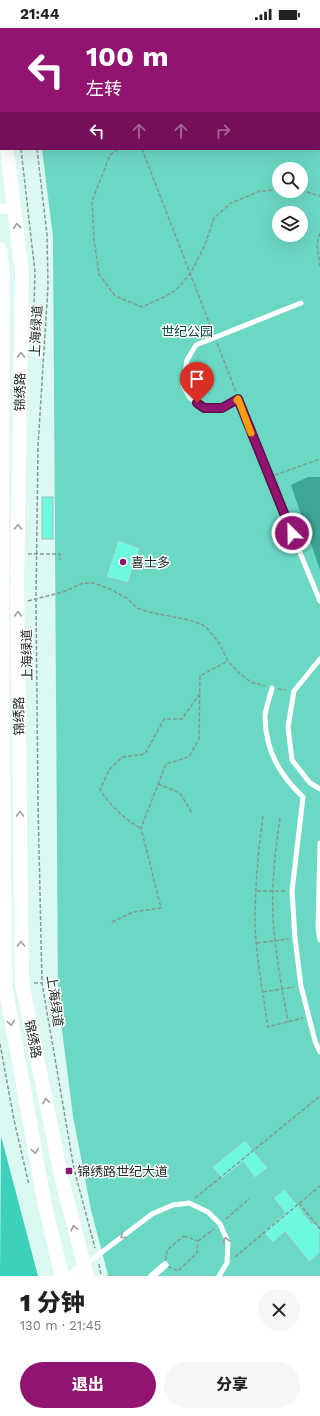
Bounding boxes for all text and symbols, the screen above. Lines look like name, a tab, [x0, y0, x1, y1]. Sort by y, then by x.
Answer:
text: 21:44	[20, 5, 59, 23]
text: 100 m	[86, 40, 169, 73]
icon: left	[20, 44, 72, 96]
text: 左转	[86, 78, 122, 99]
icon: left	[86, 120, 108, 142]
icon: ahead	[128, 120, 150, 142]
icon: ahead	[170, 120, 192, 142]
icon: right	[212, 120, 234, 142]
map controls	[272, 162, 308, 242]
button: search	[272, 162, 308, 198]
button: layers	[272, 206, 308, 242]
one-way arrow	[12, 223, 21, 229]
street label: 上海绿道	[27, 305, 45, 357]
park label: 世纪公园	[161, 324, 213, 339]
one-way arrow	[16, 352, 25, 358]
pin	[180, 362, 214, 403]
icon: arrive	[186, 368, 208, 390]
street label: 锦绣路	[12, 372, 28, 412]
position arrow	[271, 512, 313, 554]
one-way arrow	[14, 524, 22, 530]
place label: 喜士多	[131, 555, 170, 570]
marker: 喜士多	[118, 557, 128, 567]
one-way arrow	[14, 611, 22, 617]
street label: 上海绿道	[19, 629, 35, 681]
street label: 锦绣路	[11, 696, 27, 736]
one-way arrow	[16, 811, 24, 817]
one-way arrow	[17, 941, 26, 947]
street label: 上海绿道	[44, 974, 66, 1028]
street label: 锦绣路	[22, 1018, 44, 1060]
one-way arrow	[7, 1020, 15, 1026]
one-way arrow	[42, 1098, 50, 1104]
one-way arrow	[30, 1148, 38, 1154]
place label: 锦绣路世纪大道	[77, 1164, 168, 1179]
marker: 锦绣路世纪大道	[64, 1166, 74, 1176]
one-way arrow	[71, 1225, 79, 1231]
one-way arrow	[120, 1231, 127, 1239]
one-way arrow	[222, 1236, 231, 1243]
text: 1 分钟	[20, 1289, 85, 1317]
button: close	[258, 1289, 300, 1331]
text: 130 m · 21:45	[20, 1318, 101, 1333]
button: 退出	[20, 1362, 156, 1408]
button: 分享	[164, 1362, 300, 1408]

